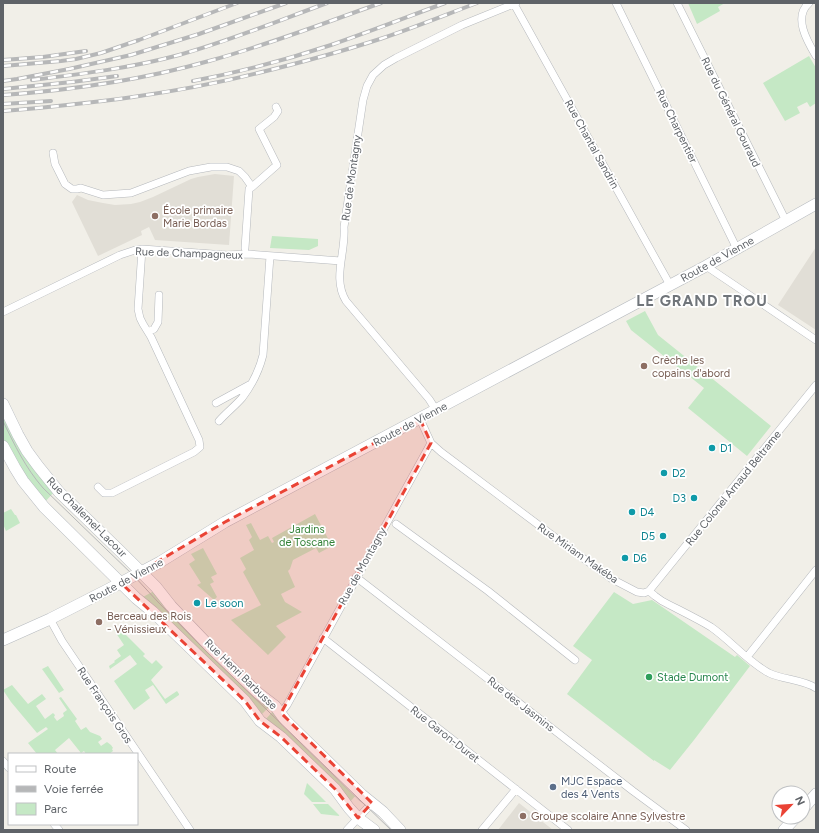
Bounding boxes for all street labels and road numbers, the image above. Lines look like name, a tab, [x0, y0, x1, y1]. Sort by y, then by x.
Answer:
street label: Rue du Général Gouraud	[698, 55, 763, 169]
street label: Rue Charpentier	[653, 87, 700, 165]
street label: Rue Chantal Sandrin	[562, 97, 621, 191]
street label: Rue de Montagny	[339, 134, 364, 222]
street label: Route de Vienne	[678, 234, 756, 285]
street label: Rue de Champagneux	[135, 245, 244, 262]
street label: Route de Vienne	[371, 399, 449, 449]
street label: Rue Colonel Arnaud Beltrame	[683, 428, 784, 548]
street label: Rue Challemel-Lacour	[44, 475, 130, 560]
street label: Rue Miriam Makéba	[535, 521, 621, 586]
street label: Rue de Montagny	[336, 525, 389, 607]
street label: Route de Vienne	[87, 555, 165, 605]
street label: Rue Henri Barbusse	[202, 636, 280, 712]
street label: Rue François Gros	[74, 665, 135, 746]
street label: Rue des Jasmins	[485, 674, 557, 735]
street label: Rue Garon-Duret	[408, 703, 482, 765]

